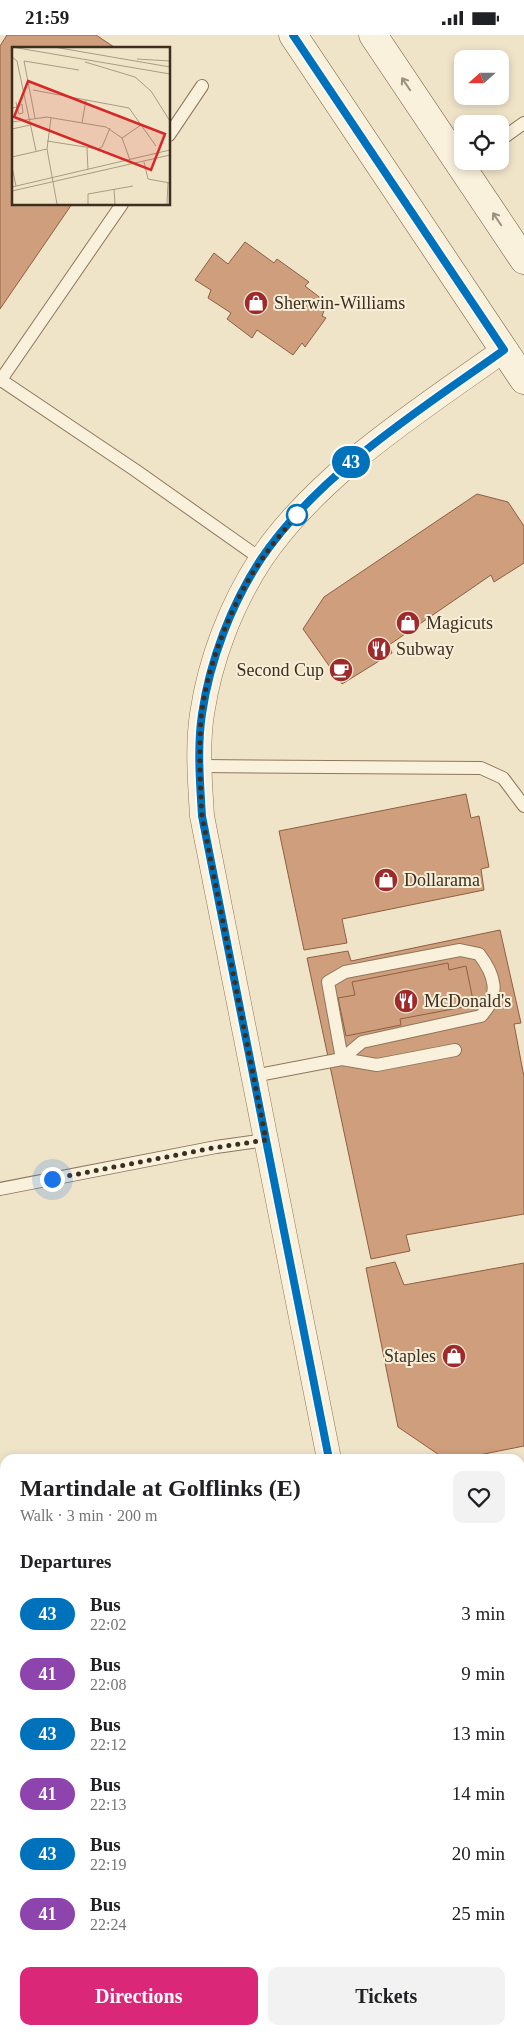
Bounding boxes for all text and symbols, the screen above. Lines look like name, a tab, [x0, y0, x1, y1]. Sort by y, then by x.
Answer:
text: 21:59	[25, 7, 69, 28]
inset map	[12, 47, 170, 205]
north arrow	[454, 50, 509, 105]
map controls	[454, 50, 509, 170]
one-way arrow	[401, 78, 411, 92]
button: locate	[454, 115, 509, 170]
one-way arrow	[492, 213, 502, 227]
shop icon: Sherwin-Williams	[243, 290, 269, 316]
place label: Sherwin-Williams	[274, 293, 405, 313]
line badge: 43	[328, 446, 374, 478]
text: 43	[342, 452, 360, 472]
unlabelled marker	[286, 504, 308, 526]
shop icon: Magicuts	[395, 610, 421, 636]
place label: Magicuts	[426, 613, 493, 633]
restaurant icon: Subway	[366, 636, 392, 662]
place label: Subway	[396, 639, 454, 659]
cafe icon: Second Cup	[328, 657, 354, 683]
place label: Second Cup	[237, 660, 324, 680]
shop icon: Dollarama	[373, 867, 399, 893]
place label: Dollarama	[404, 870, 480, 890]
restaurant icon: McDonald's	[393, 988, 419, 1014]
place label: McDonald's	[424, 991, 511, 1011]
your location	[40, 1167, 65, 1192]
shop icon: Staples	[441, 1343, 467, 1369]
place label: Staples	[384, 1346, 436, 1366]
button: heart	[453, 1471, 505, 1523]
text: Martindale at Golflinks (E)	[20, 1475, 301, 1501]
text: Walk · 3 min · 200 m	[20, 1507, 157, 1524]
text: Departures	[20, 1551, 111, 1572]
text: Bus	[90, 1594, 121, 1615]
text: 3 min	[461, 1603, 505, 1624]
text: 43	[39, 1604, 57, 1624]
text: 22:02	[90, 1616, 126, 1633]
text: Bus	[90, 1654, 121, 1675]
text: 9 min	[461, 1663, 505, 1684]
text: 41	[39, 1664, 57, 1684]
text: 22:08	[90, 1676, 126, 1693]
text: Bus	[90, 1714, 121, 1735]
text: 13 min	[452, 1723, 505, 1744]
text: 43	[39, 1724, 57, 1744]
text: 22:12	[90, 1736, 126, 1753]
text: Bus	[90, 1774, 121, 1795]
text: 14 min	[452, 1783, 505, 1804]
text: 41	[39, 1784, 57, 1804]
text: 22:13	[90, 1796, 126, 1813]
text: Bus	[90, 1834, 121, 1855]
text: 20 min	[452, 1843, 505, 1864]
text: 43	[39, 1844, 57, 1864]
text: 22:19	[90, 1856, 126, 1873]
text: Bus	[90, 1894, 121, 1915]
text: 25 min	[452, 1903, 505, 1924]
text: 41	[39, 1904, 57, 1924]
text: 22:24	[90, 1916, 126, 1933]
button: Directions	[20, 1967, 258, 2025]
button: Tickets	[268, 1967, 505, 2025]

